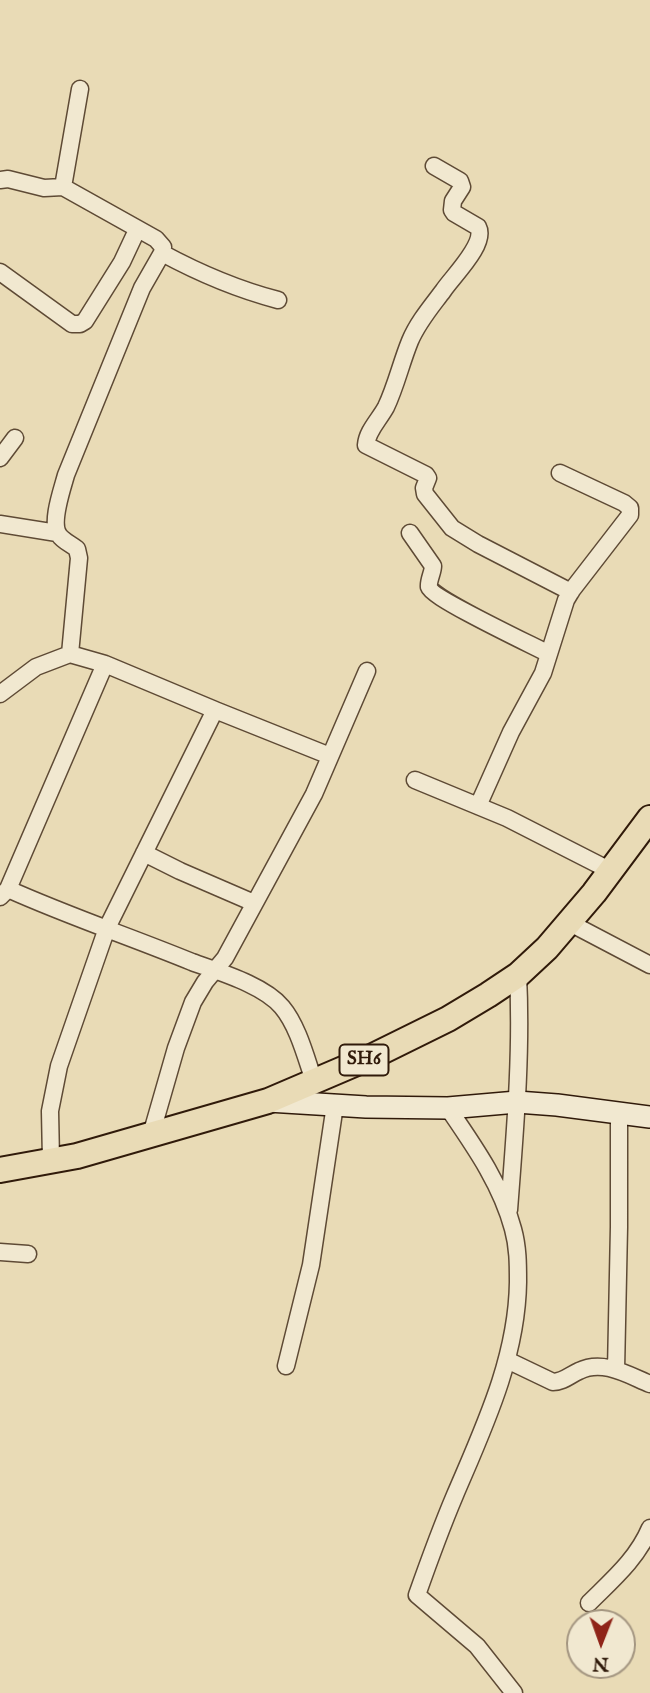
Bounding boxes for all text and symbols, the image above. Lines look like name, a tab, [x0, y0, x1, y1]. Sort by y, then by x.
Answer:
road number: SH6	[340, 1044, 388, 1076]
north arrow	[566, 1609, 636, 1679]
text: N	[592, 1651, 609, 1675]

